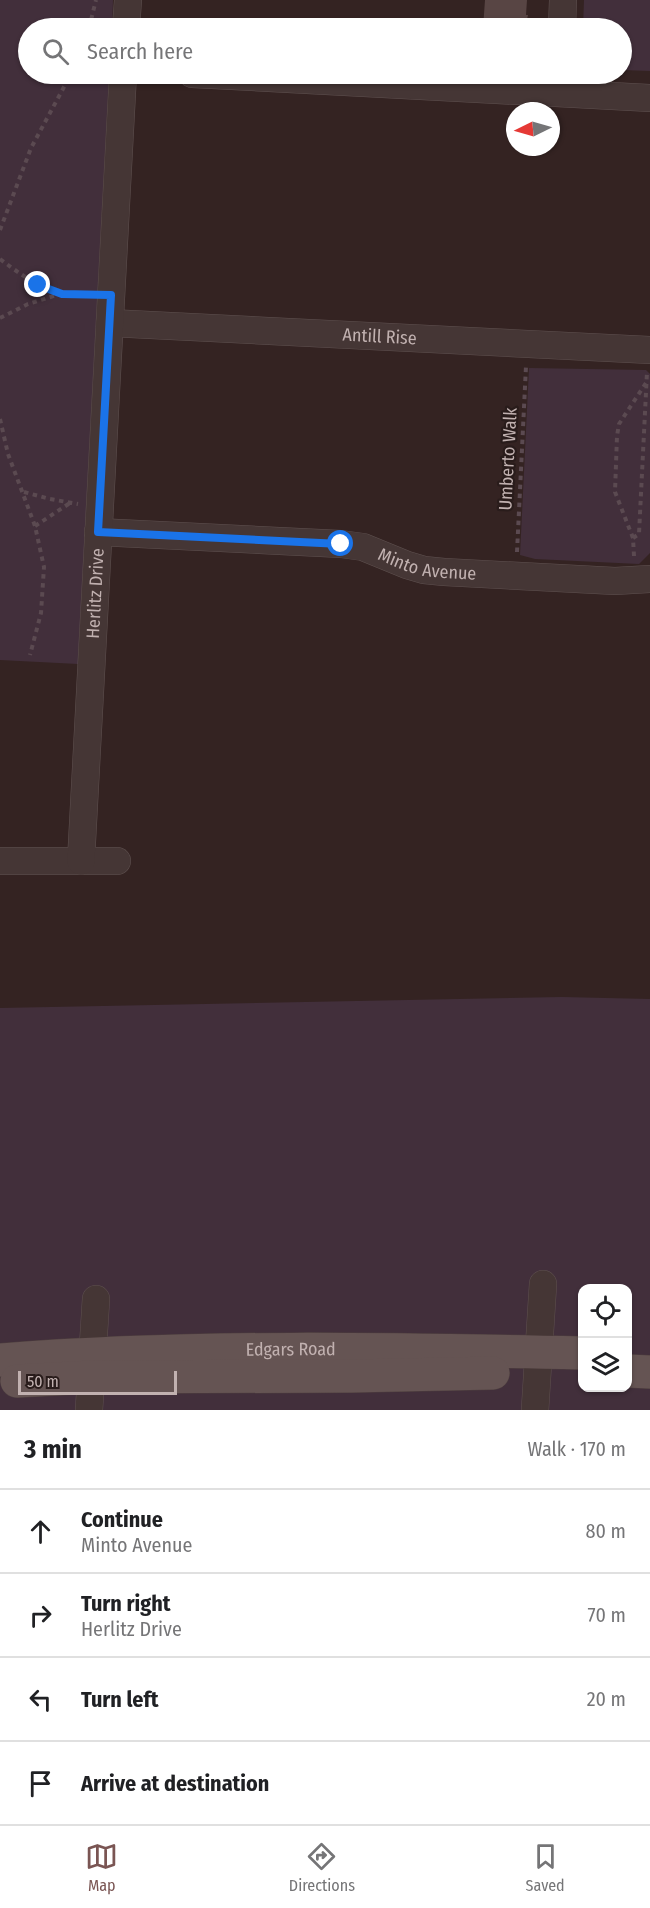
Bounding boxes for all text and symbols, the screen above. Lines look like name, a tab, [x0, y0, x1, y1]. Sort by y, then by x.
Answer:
search box	[18, 18, 632, 84]
icon: search	[39, 35, 72, 68]
text: Search here	[87, 38, 193, 65]
north arrow	[506, 102, 560, 156]
route end	[24, 271, 50, 297]
street label: Antill Rise	[342, 324, 417, 349]
street label: Umberto Walk	[494, 406, 522, 511]
route start	[327, 530, 353, 556]
street label: Minto Avenue	[375, 543, 477, 585]
street label: Herlitz Drive	[82, 547, 109, 639]
map controls	[578, 1284, 632, 1392]
button: locate	[578, 1284, 632, 1338]
street label: Edgars Road	[246, 1338, 336, 1361]
button: layers	[578, 1338, 632, 1392]
scale bar	[18, 1368, 177, 1396]
text: 50 m	[27, 1372, 59, 1391]
text: 3 min	[24, 1434, 82, 1465]
text: Walk · 170 m	[528, 1437, 626, 1461]
text: Continue	[81, 1506, 163, 1533]
icon: ahead	[24, 1515, 57, 1548]
text: 80 m	[586, 1519, 626, 1543]
text: Minto Avenue	[81, 1533, 192, 1557]
text: Turn right	[81, 1590, 170, 1617]
icon: right	[24, 1599, 57, 1632]
text: 70 m	[588, 1603, 626, 1627]
text: Herlitz Drive	[81, 1617, 182, 1641]
icon: left	[24, 1683, 57, 1716]
text: Turn left	[81, 1686, 159, 1713]
text: 20 m	[587, 1687, 626, 1711]
icon: arrive	[24, 1767, 57, 1800]
text: Arrive at destination	[81, 1770, 269, 1797]
tab: Map	[85, 1840, 118, 1895]
tab: Directions	[289, 1840, 355, 1895]
tab: Saved	[526, 1840, 565, 1895]

